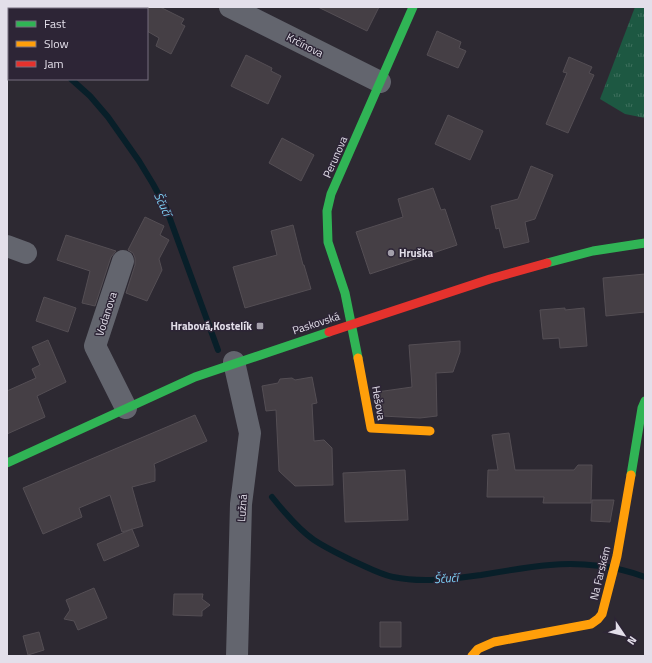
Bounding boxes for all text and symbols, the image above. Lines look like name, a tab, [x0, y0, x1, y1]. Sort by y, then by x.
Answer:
legend	[8, 8, 148, 80]
text: Fast	[44, 14, 67, 33]
street label: Krčínova	[284, 29, 327, 61]
text: Slow	[44, 34, 69, 53]
text: Jam	[44, 54, 64, 73]
street label: Perunova	[319, 133, 351, 180]
water label: Ščučí	[149, 189, 178, 222]
place label: Hruška	[399, 245, 433, 261]
marker: Hruška	[386, 248, 396, 258]
street label: Vodanova	[91, 289, 121, 338]
street label: Paskovská	[290, 308, 342, 338]
place label: Hrabová,Kostelík	[170, 318, 252, 334]
marker: Hrabová,Kostelík	[255, 321, 265, 331]
street label: Hešova	[368, 385, 390, 422]
street label: Lužná	[233, 493, 251, 522]
street label: Na Farském	[586, 544, 614, 602]
water label: Ščučí	[433, 567, 462, 588]
north arrow	[604, 615, 644, 655]
text: N	[623, 633, 641, 648]

